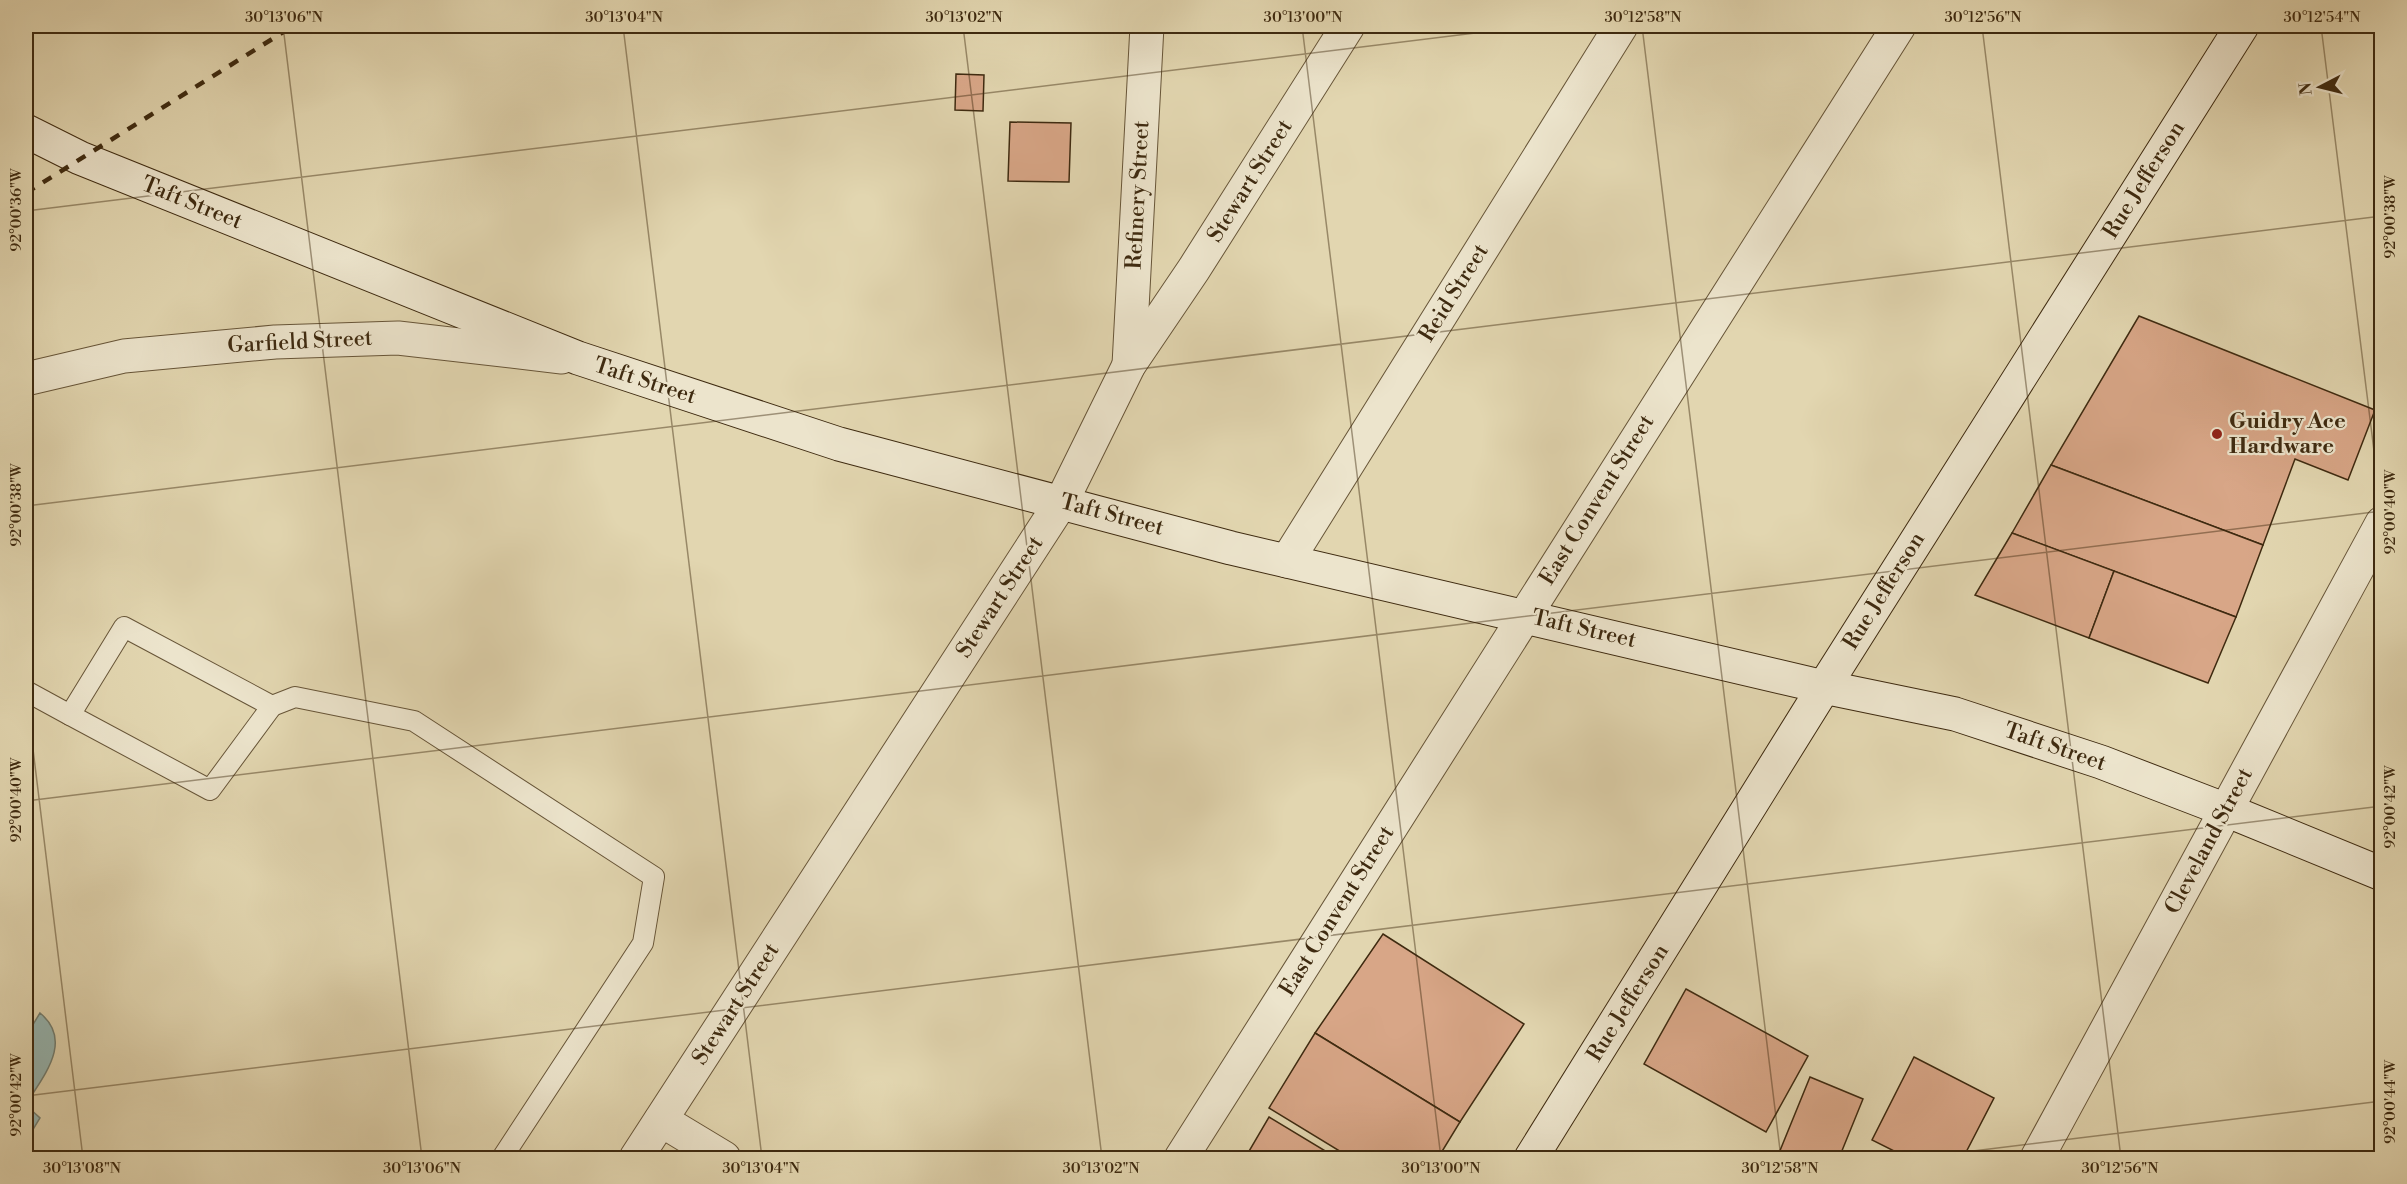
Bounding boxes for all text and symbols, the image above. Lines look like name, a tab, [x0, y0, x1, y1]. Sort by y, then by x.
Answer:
text: 30°13'06"N	[245, 8, 323, 27]
text: 30°13'04"N	[585, 8, 663, 27]
text: 30°13'02"N	[925, 8, 1003, 27]
text: 30°13'00"N	[1264, 8, 1342, 27]
text: 30°12'58"N	[1605, 8, 1681, 27]
text: 30°12'56"N	[1945, 8, 2021, 27]
text: 30°12'54"N	[2284, 8, 2360, 27]
north arrow	[2290, 57, 2350, 117]
text: N	[2295, 81, 2317, 96]
street label: Stewart Street	[1201, 114, 1299, 247]
street label: Rue Jefferson	[2097, 116, 2191, 244]
street label: Refinery Street	[1121, 120, 1155, 270]
text: 92°00'36"W	[7, 168, 26, 252]
street label: Taft Street	[138, 171, 246, 235]
text: 92°00'38"W	[2381, 175, 2400, 259]
street label: Reid Street	[1413, 239, 1495, 347]
street label: Garfield Street	[227, 325, 373, 359]
street label: Taft Street	[590, 352, 700, 410]
place label: Guidry Ace Hardware	[2229, 408, 2346, 460]
street label: East Convent Street	[1534, 410, 1660, 590]
marker: Guidry Ace Hardware	[2210, 427, 2224, 441]
text: 92°00'38"W	[7, 463, 26, 547]
text: 92°00'40"W	[2381, 469, 2400, 554]
street label: Taft Street	[1057, 488, 1167, 542]
street label: Rue Jefferson	[1837, 527, 1931, 655]
street label: Stewart Street	[951, 531, 1050, 663]
street label: Taft Street	[1529, 604, 1639, 654]
street label: Taft Street	[2000, 717, 2110, 777]
text: 92°00'40"W	[7, 757, 26, 842]
street label: Cleveland Street	[2159, 763, 2259, 919]
text: 92°00'42"W	[2381, 765, 2400, 849]
street label: East Convent Street	[1274, 821, 1400, 1001]
street label: Stewart Street	[687, 938, 786, 1070]
street label: Rue Jefferson	[1581, 939, 1675, 1067]
text: 92°00'42"W	[7, 1053, 26, 1137]
text: 92°00'44"W	[2381, 1060, 2400, 1144]
text: 30°13'08"N	[43, 1159, 121, 1178]
text: 30°13'06"N	[383, 1159, 461, 1178]
text: 30°13'04"N	[722, 1159, 800, 1178]
text: 30°13'02"N	[1062, 1159, 1140, 1178]
text: 30°13'00"N	[1402, 1159, 1480, 1178]
text: 30°12'58"N	[1742, 1159, 1818, 1178]
text: 30°12'56"N	[2082, 1159, 2158, 1178]

